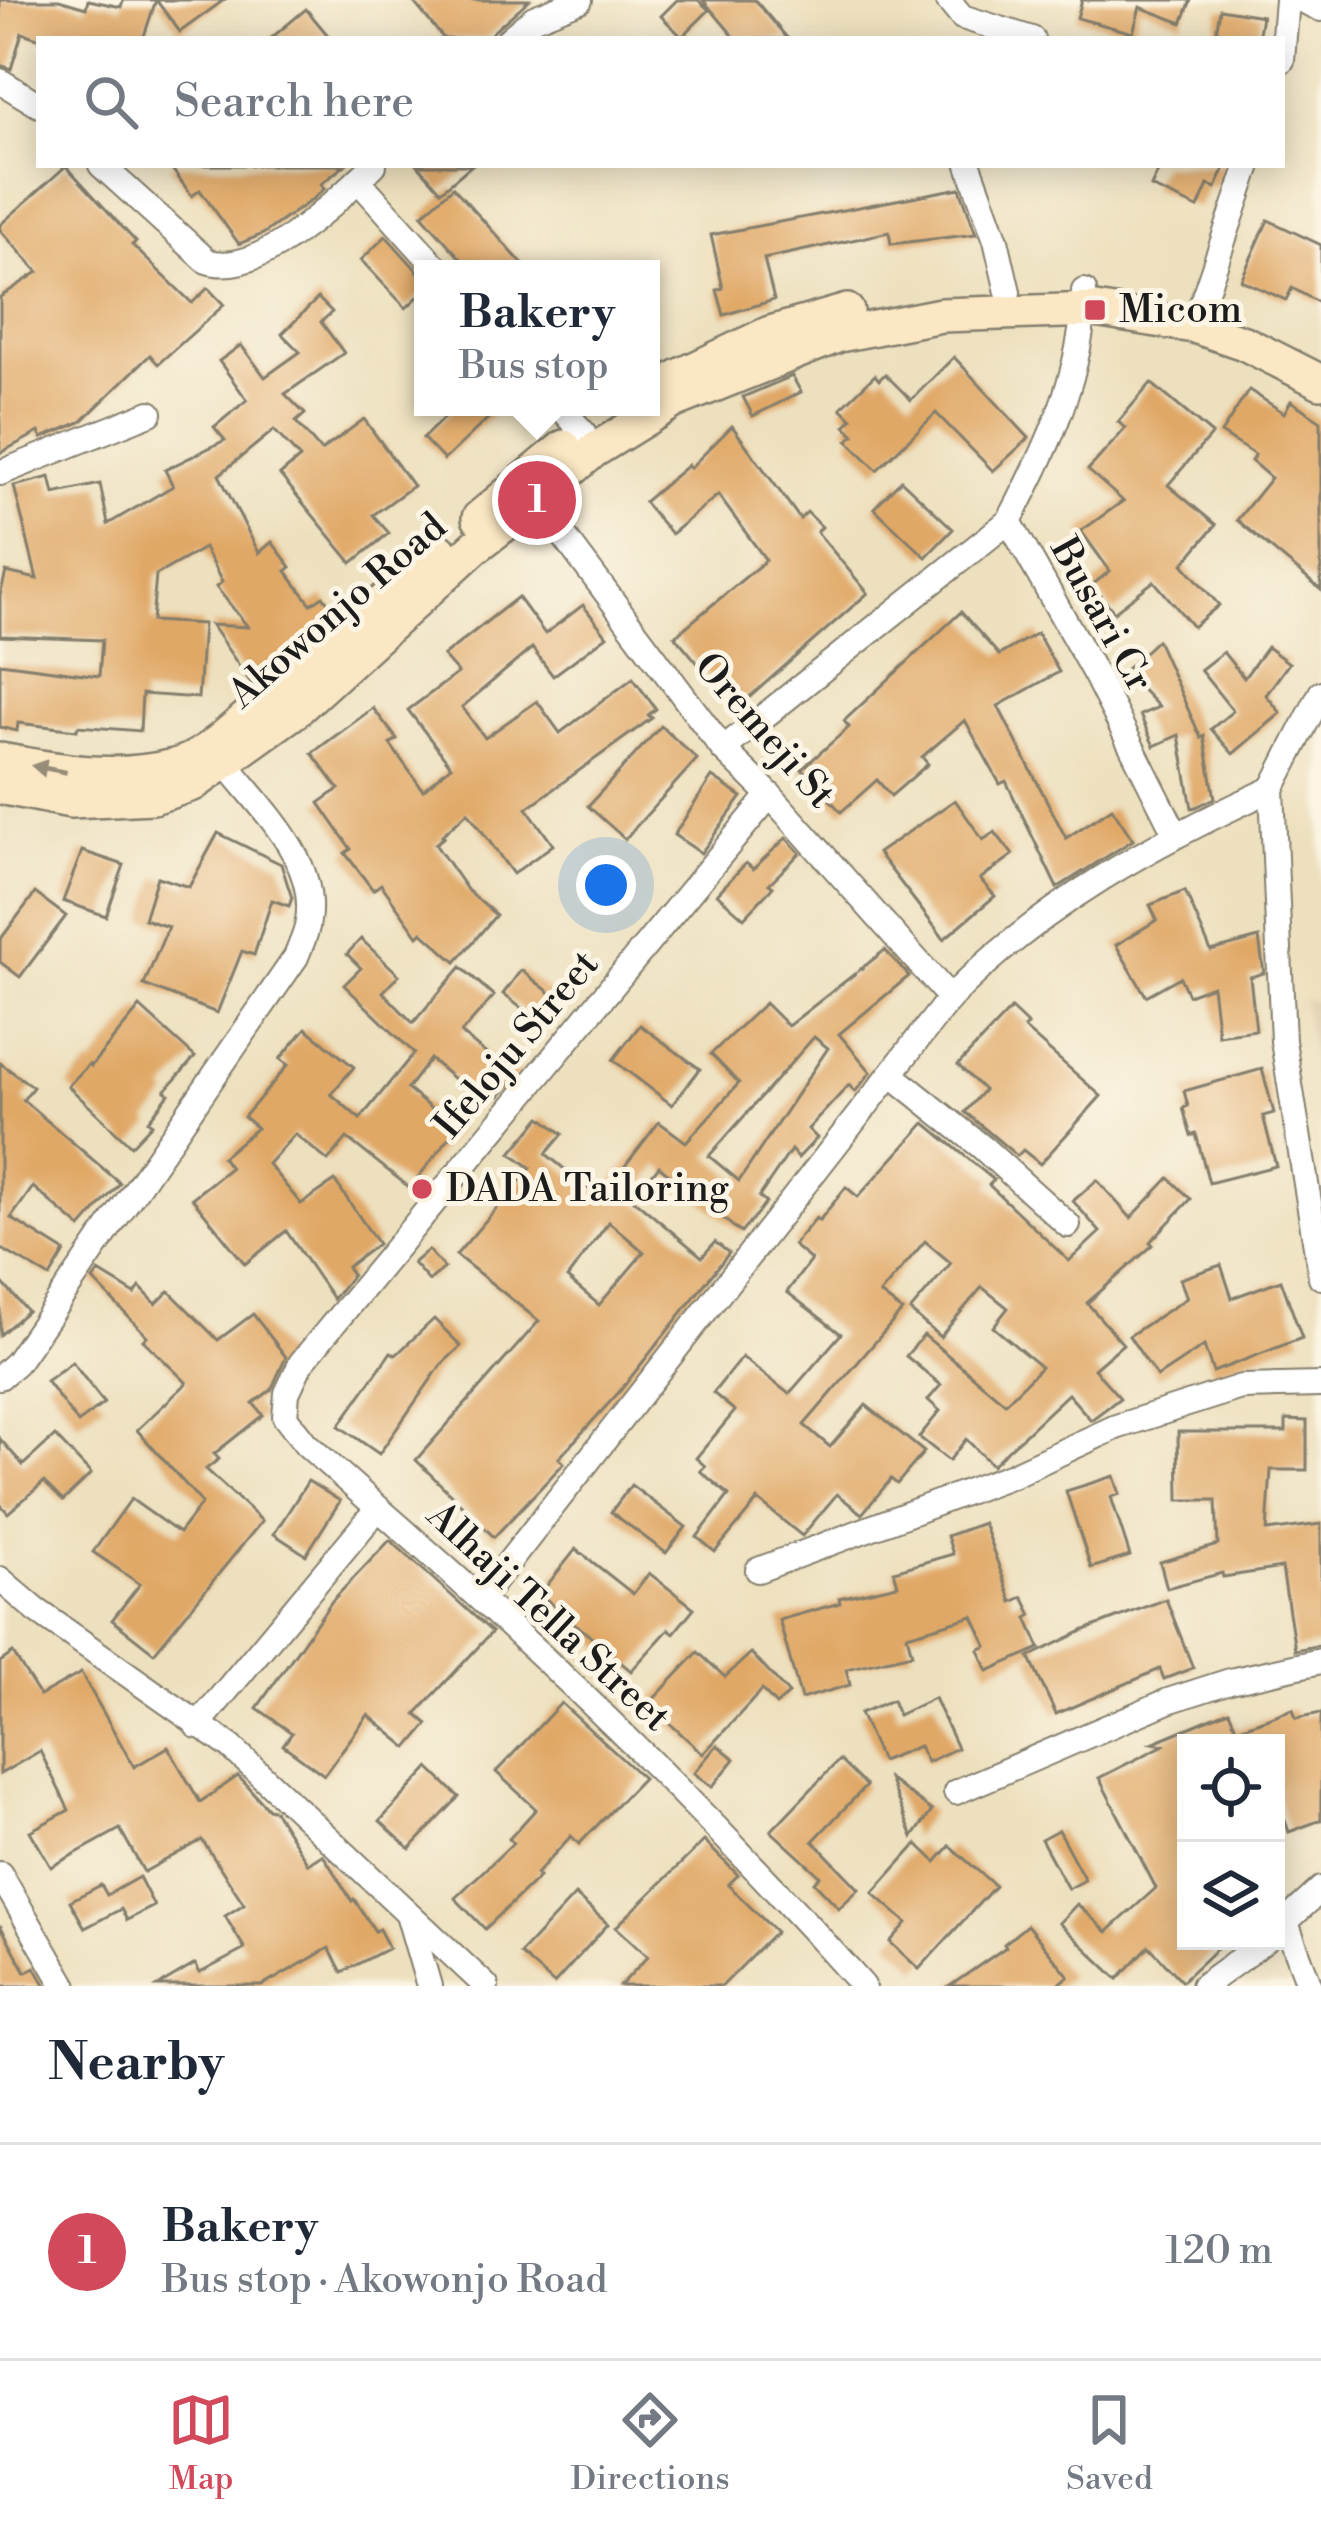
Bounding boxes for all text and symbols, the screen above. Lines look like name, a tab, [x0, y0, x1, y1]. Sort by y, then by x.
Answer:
search box	[36, 36, 1285, 168]
icon: search	[78, 69, 144, 135]
text: Search here	[174, 74, 414, 131]
popup	[414, 260, 660, 416]
text: Bakery	[459, 285, 615, 342]
place label: Micom	[1119, 286, 1242, 335]
marker: Micom	[1082, 297, 1108, 323]
text: Bus stop	[459, 342, 609, 391]
pin: 1	[498, 455, 576, 545]
street label: Akowonjo Road	[218, 503, 457, 720]
street label: Busari Cr	[1038, 528, 1163, 701]
street label: Oremeji St	[683, 643, 845, 819]
one-way arrow	[30, 759, 68, 778]
your location	[576, 855, 636, 915]
street label: Ifeloju Street	[424, 941, 610, 1149]
place label: DADA Tailoring	[446, 1165, 729, 1214]
marker: DADA Tailoring	[409, 1176, 435, 1202]
street label: Alhaji Tella Street	[415, 1491, 680, 1743]
map controls	[1177, 1734, 1285, 1950]
button: locate	[1177, 1734, 1285, 1842]
button: layers	[1177, 1842, 1285, 1950]
text: Nearby	[48, 2032, 224, 2096]
text: Bakery	[162, 2199, 318, 2256]
text: 1	[78, 2227, 96, 2276]
text: 120 m	[1165, 2227, 1273, 2276]
text: Bus stop · Akowonjo Road	[162, 2256, 607, 2305]
tab: Map	[168, 2387, 234, 2500]
tab: Directions	[571, 2387, 730, 2500]
tab: Saved	[1066, 2387, 1153, 2500]

